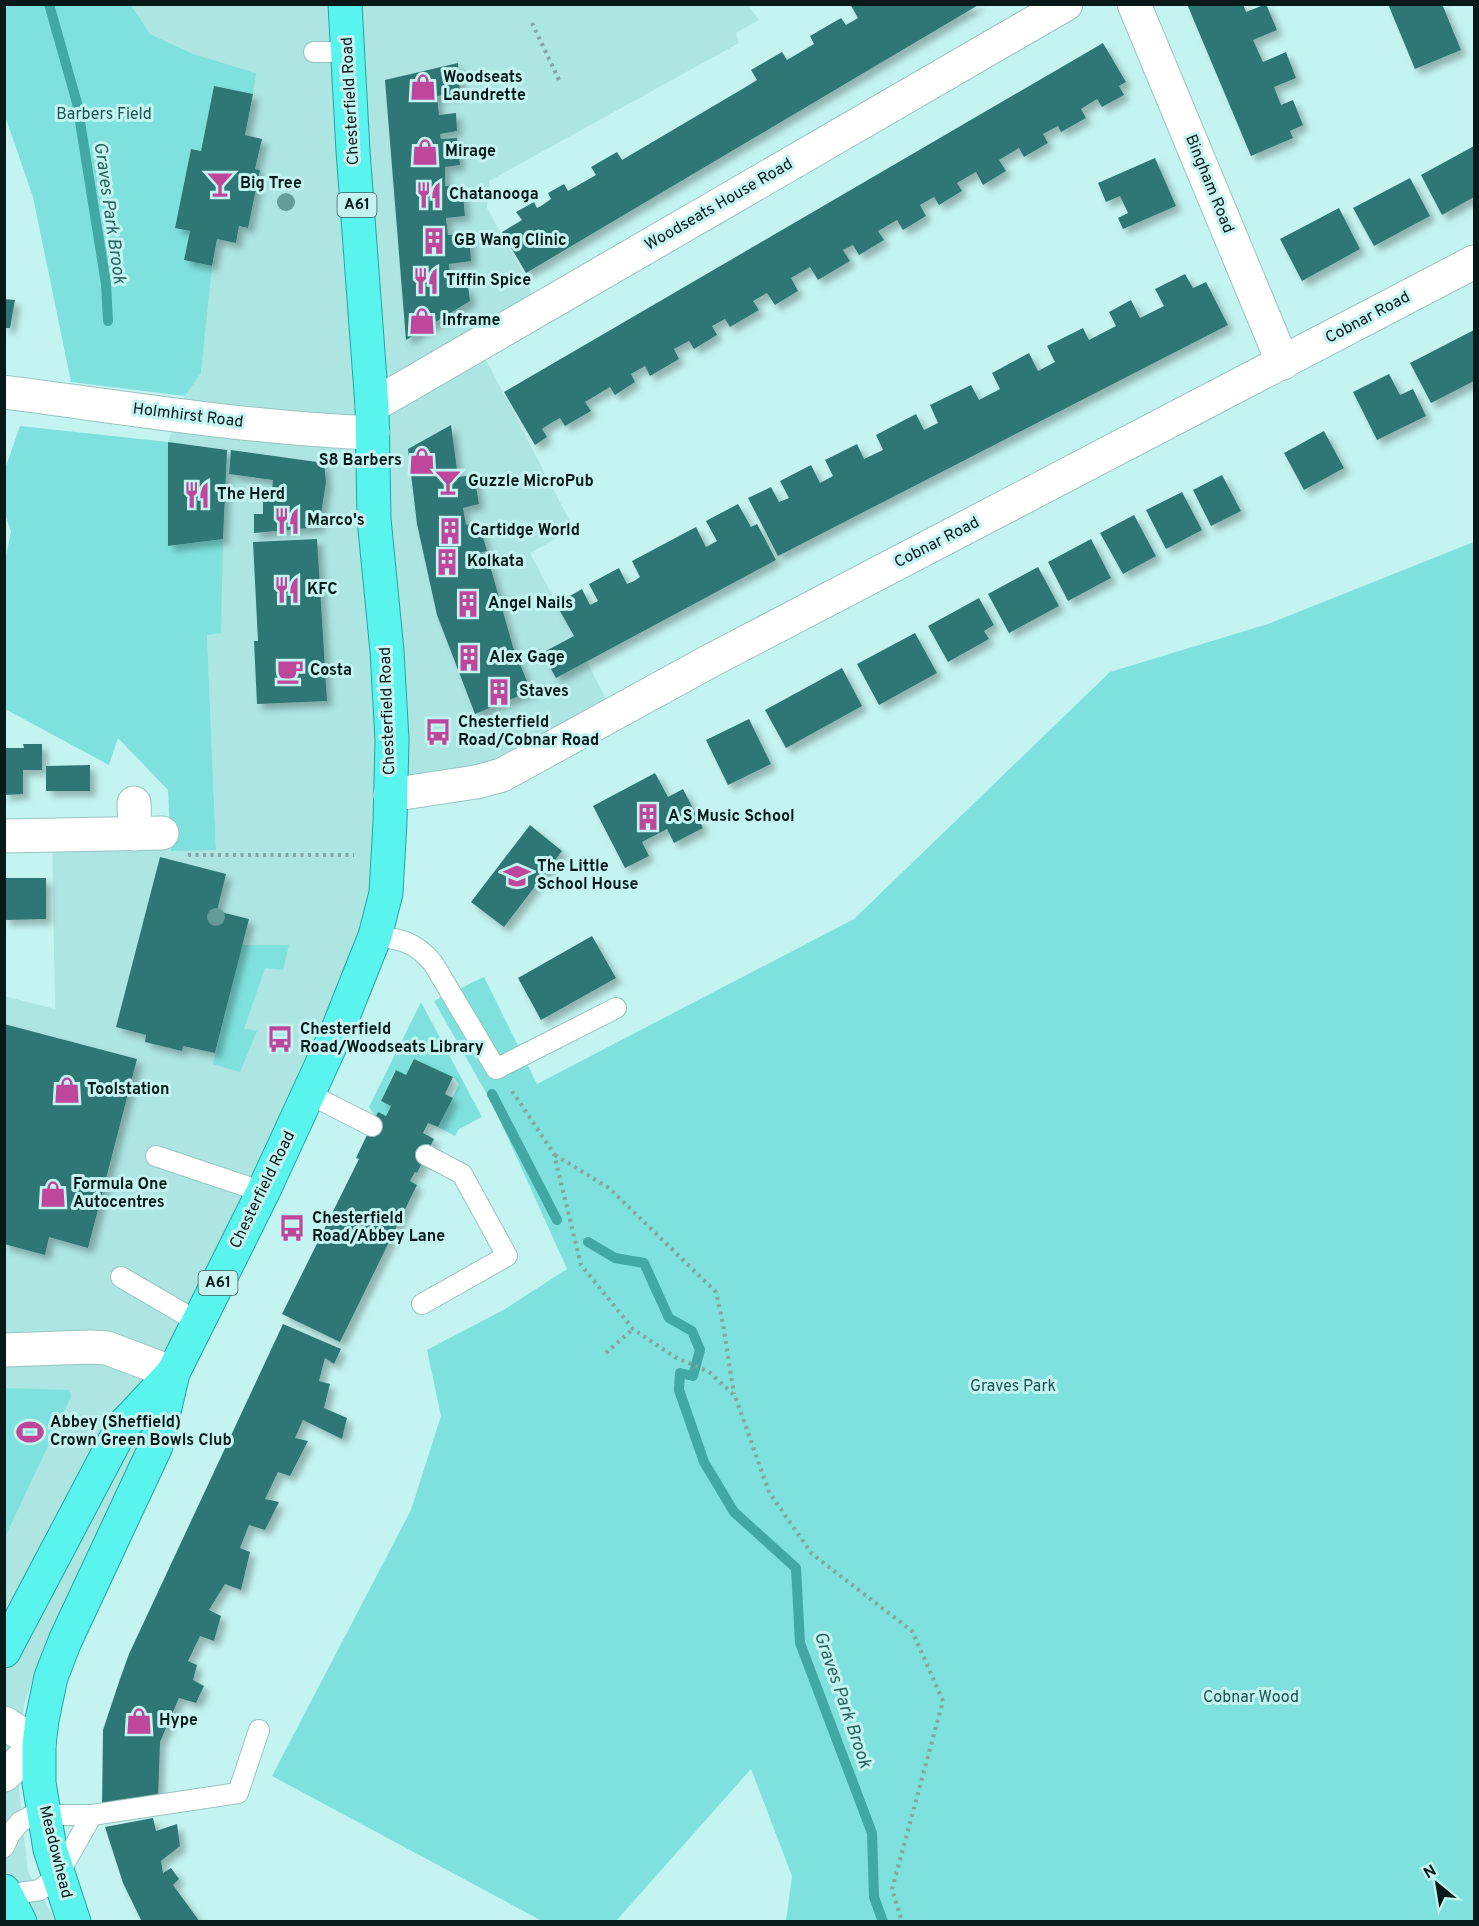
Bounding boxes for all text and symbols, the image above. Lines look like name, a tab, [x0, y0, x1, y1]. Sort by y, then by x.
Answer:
street label: Chesterfield Road	[338, 36, 364, 166]
place label: Woodseats Laundrette	[443, 68, 526, 106]
shop icon: Woodseats Laundrette	[408, 72, 438, 102]
park label: Barbers Field	[56, 105, 152, 125]
street label: Bingham Road	[1180, 132, 1238, 236]
shop icon: Mirage	[410, 137, 440, 167]
water label: Graves Park Brook	[88, 141, 130, 286]
place label: Mirage	[445, 142, 496, 162]
street label: Woodseats House Road	[641, 154, 797, 256]
bar icon: Big Tree	[205, 169, 235, 199]
place label: Big Tree	[240, 174, 302, 194]
restaurant icon: Chatanooga	[414, 180, 444, 210]
place label: Chatanooga	[449, 185, 539, 205]
road number: A61	[338, 193, 376, 217]
building icon: GB Wang Clinic	[419, 226, 449, 256]
place label: GB Wang Clinic	[454, 231, 567, 251]
restaurant icon: Tiffin Spice	[411, 266, 441, 296]
place label: Tiffin Spice	[446, 271, 531, 291]
street label: Cobnar Road	[1322, 287, 1414, 349]
shop icon: Inframe	[407, 306, 437, 336]
place label: Inframe	[442, 311, 501, 331]
street label: Holmhirst Road	[132, 399, 244, 433]
shop icon: S8 Barbers	[407, 446, 437, 476]
place label: S8 Barbers	[319, 451, 402, 471]
bar icon: Guzzle MicroPub	[433, 467, 463, 497]
place label: Guzzle MicroPub	[468, 472, 594, 492]
restaurant icon: The Herd	[182, 480, 212, 510]
place label: The Herd	[217, 485, 285, 505]
restaurant icon: Marco's	[272, 506, 302, 536]
place label: Marco's	[307, 511, 365, 531]
street label: Cobnar Road	[891, 513, 983, 573]
building icon: Cartidge World	[435, 516, 465, 546]
place label: Cartidge World	[470, 521, 580, 541]
building icon: Kolkata	[432, 547, 462, 577]
place label: Kolkata	[467, 552, 524, 572]
restaurant icon: KFC	[272, 575, 302, 605]
place label: KFC	[307, 580, 337, 600]
building icon: Angel Nails	[453, 589, 483, 619]
place label: Angel Nails	[488, 594, 573, 614]
building icon: Alex Gage	[454, 643, 484, 673]
street label: Chesterfield Road	[376, 646, 400, 776]
place label: Alex Gage	[489, 648, 565, 668]
cafe icon: Costa	[275, 656, 305, 686]
place label: Costa	[310, 661, 352, 681]
building icon: Staves	[484, 677, 514, 707]
place label: Staves	[519, 682, 569, 702]
place label: Chesterfield Road/Cobnar Road	[458, 713, 599, 751]
bus stop icon: Chesterfield Road/Cobnar Road	[423, 717, 453, 747]
building icon: A S Music School	[633, 802, 663, 832]
place label: A S Music School	[668, 807, 795, 827]
place label: The Little School House	[537, 857, 638, 895]
school or university icon: The Little School House	[502, 861, 532, 891]
place label: Chesterfield Road/Woodseats Library	[300, 1020, 484, 1058]
bus stop icon: Chesterfield Road/Woodseats Library	[265, 1024, 295, 1054]
shop icon: Toolstation	[52, 1075, 82, 1105]
place label: Toolstation	[87, 1080, 170, 1100]
street label: Chesterfield Road	[226, 1128, 300, 1252]
place label: Formula One Autocentres	[73, 1175, 168, 1213]
shop icon: Formula One Autocentres	[38, 1179, 68, 1209]
place label: Chesterfield Road/Abbey Lane	[312, 1209, 445, 1247]
bus stop icon: Chesterfield Road/Abbey Lane	[277, 1213, 307, 1243]
road number: A61	[198, 1271, 238, 1295]
park label: Graves Park	[970, 1377, 1056, 1397]
place label: Abbey (Sheffield) Crown Green Bowls Club	[50, 1413, 232, 1451]
sports icon: Abbey (Sheffield) Crown Green Bowls Club	[15, 1417, 45, 1447]
water label: Graves Park Brook	[808, 1629, 876, 1772]
park label: Cobnar Wood	[1203, 1688, 1299, 1708]
shop icon: Hype	[124, 1706, 154, 1736]
place label: Hype	[159, 1711, 198, 1731]
street label: Meadowhead	[34, 1804, 76, 1900]
north arrow	[1407, 1854, 1467, 1914]
text: N	[1421, 1861, 1440, 1884]

